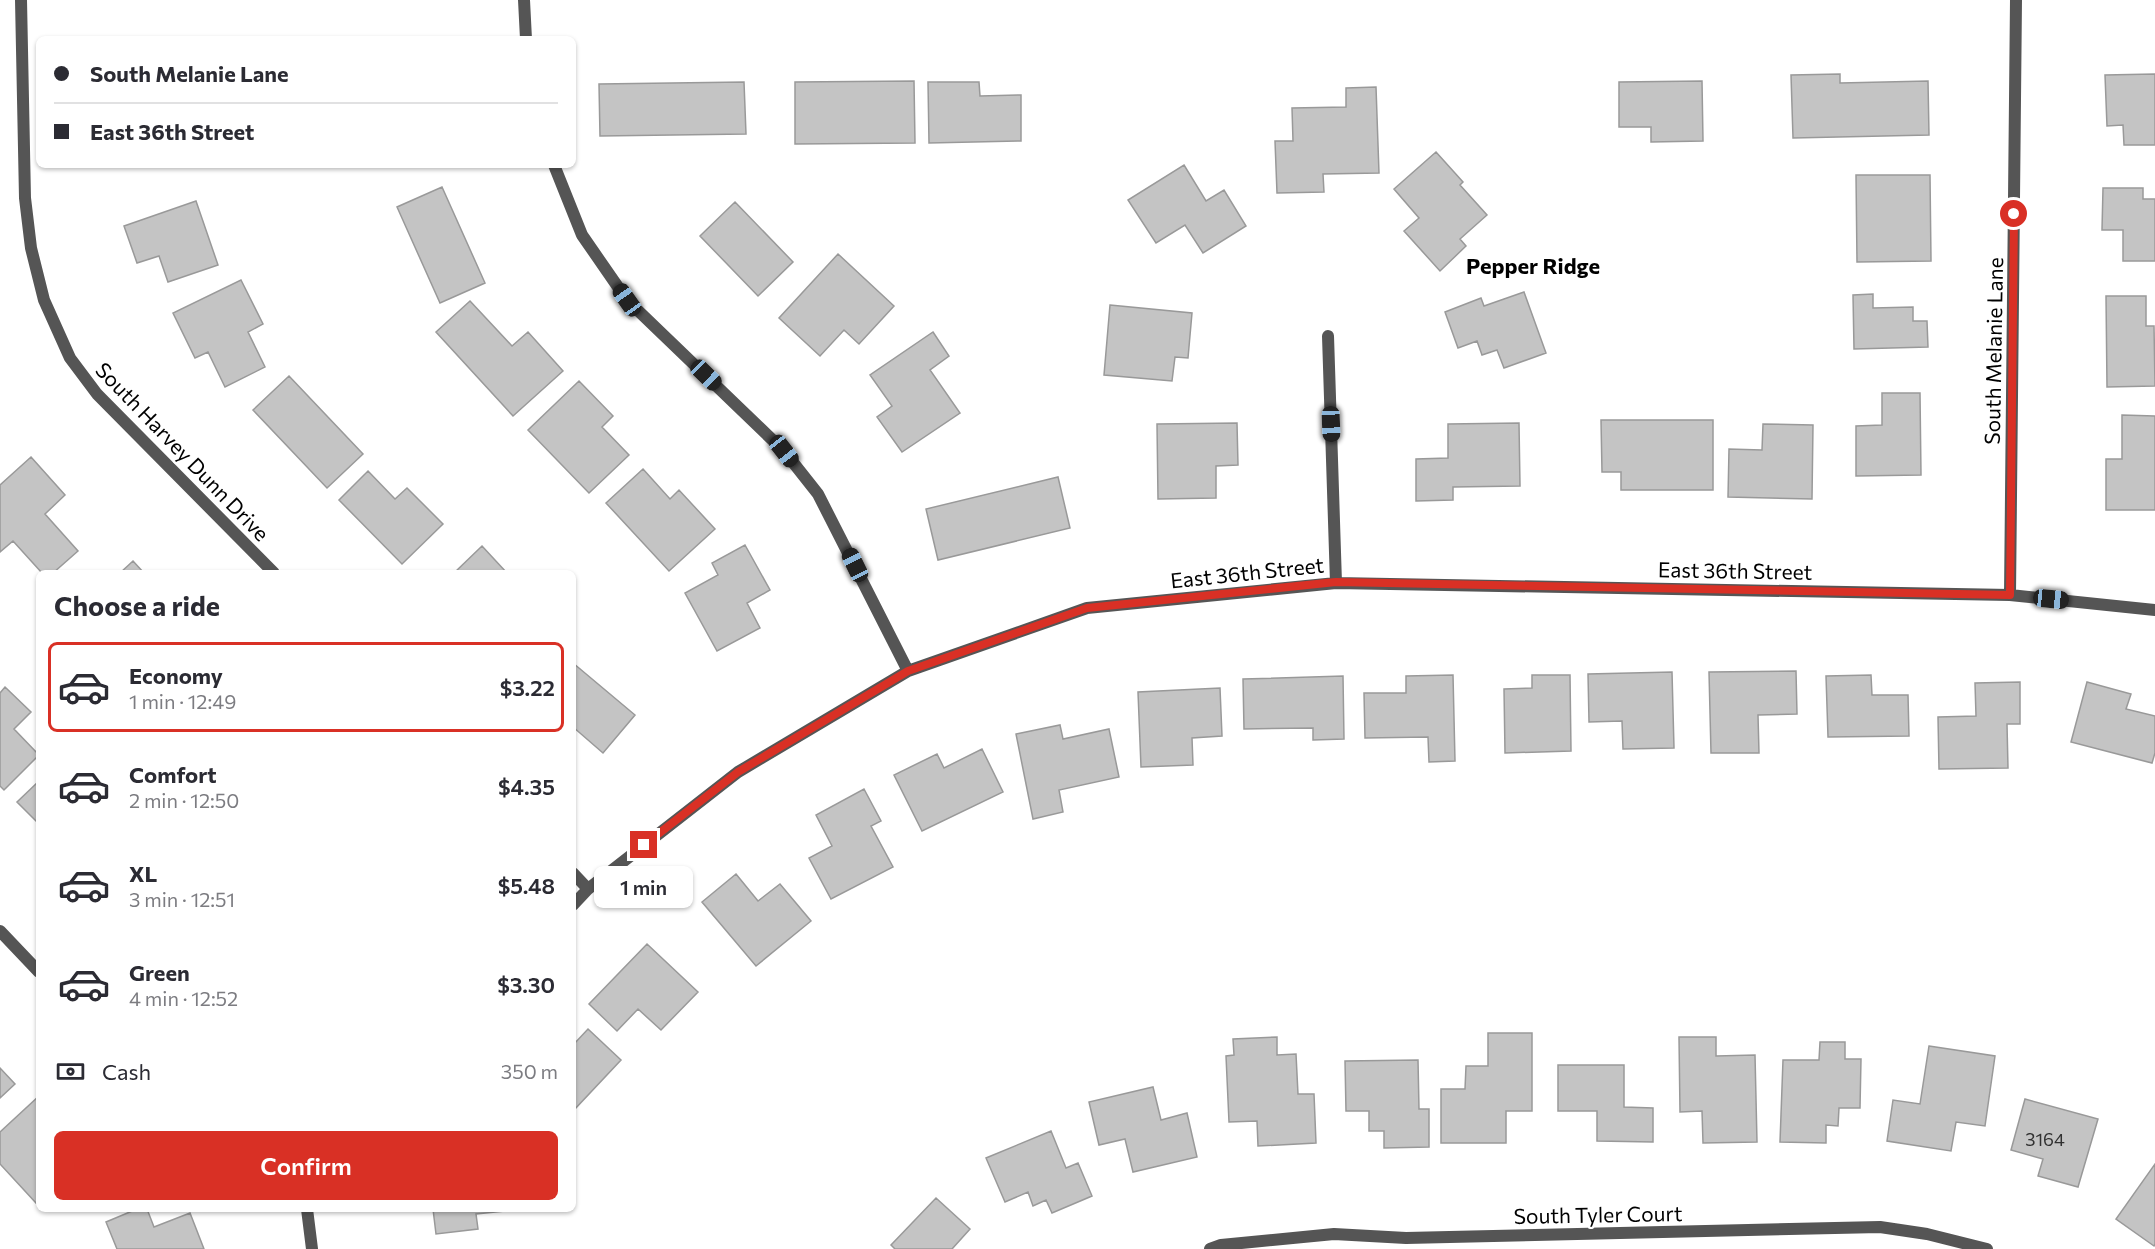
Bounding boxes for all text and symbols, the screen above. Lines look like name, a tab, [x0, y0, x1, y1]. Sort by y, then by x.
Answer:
text: South Melanie Lane	[90, 60, 289, 87]
text: East 36th Street	[90, 118, 254, 145]
route start	[2000, 200, 2027, 227]
district label: Pepper Ridge	[1466, 252, 1600, 279]
street label: South Melanie Lane	[1979, 257, 2007, 445]
car	[609, 280, 645, 320]
car	[687, 356, 725, 394]
street label: South Harvey Dunn Drive	[91, 357, 275, 545]
car	[1321, 406, 1341, 442]
car	[766, 431, 802, 471]
car	[839, 545, 871, 585]
street label: East 36th Street	[1169, 552, 1325, 592]
street label: East 36th Street	[1658, 556, 1812, 584]
car	[2032, 588, 2070, 610]
text: Choose a ride	[54, 589, 220, 622]
icon: car	[57, 660, 111, 714]
text: Economy	[129, 662, 223, 689]
text: $3.22	[500, 674, 555, 701]
text: 1 min · 12:49	[129, 689, 236, 713]
icon: car	[57, 759, 111, 813]
text: Comfort	[129, 761, 217, 788]
text: $4.35	[498, 773, 555, 800]
text: 2 min · 12:50	[129, 788, 239, 812]
route end	[630, 831, 657, 858]
icon: car	[57, 858, 111, 912]
text: XL	[129, 860, 157, 887]
callout: 1 min	[594, 866, 694, 908]
text: $5.48	[498, 872, 555, 899]
text: 1 min	[620, 875, 667, 899]
text: 3 min · 12:51	[129, 887, 235, 911]
icon: car	[57, 957, 111, 1011]
text: Green	[129, 959, 190, 986]
text: $3.30	[497, 971, 555, 998]
text: 4 min · 12:52	[129, 986, 238, 1010]
icon: cash	[54, 1055, 87, 1088]
text: Cash	[102, 1058, 151, 1085]
text: 350 m	[501, 1059, 558, 1083]
house number: 3164	[2025, 1128, 2065, 1150]
button: Confirm	[54, 1131, 558, 1200]
street label: South Tyler Court	[1513, 1200, 1683, 1228]

